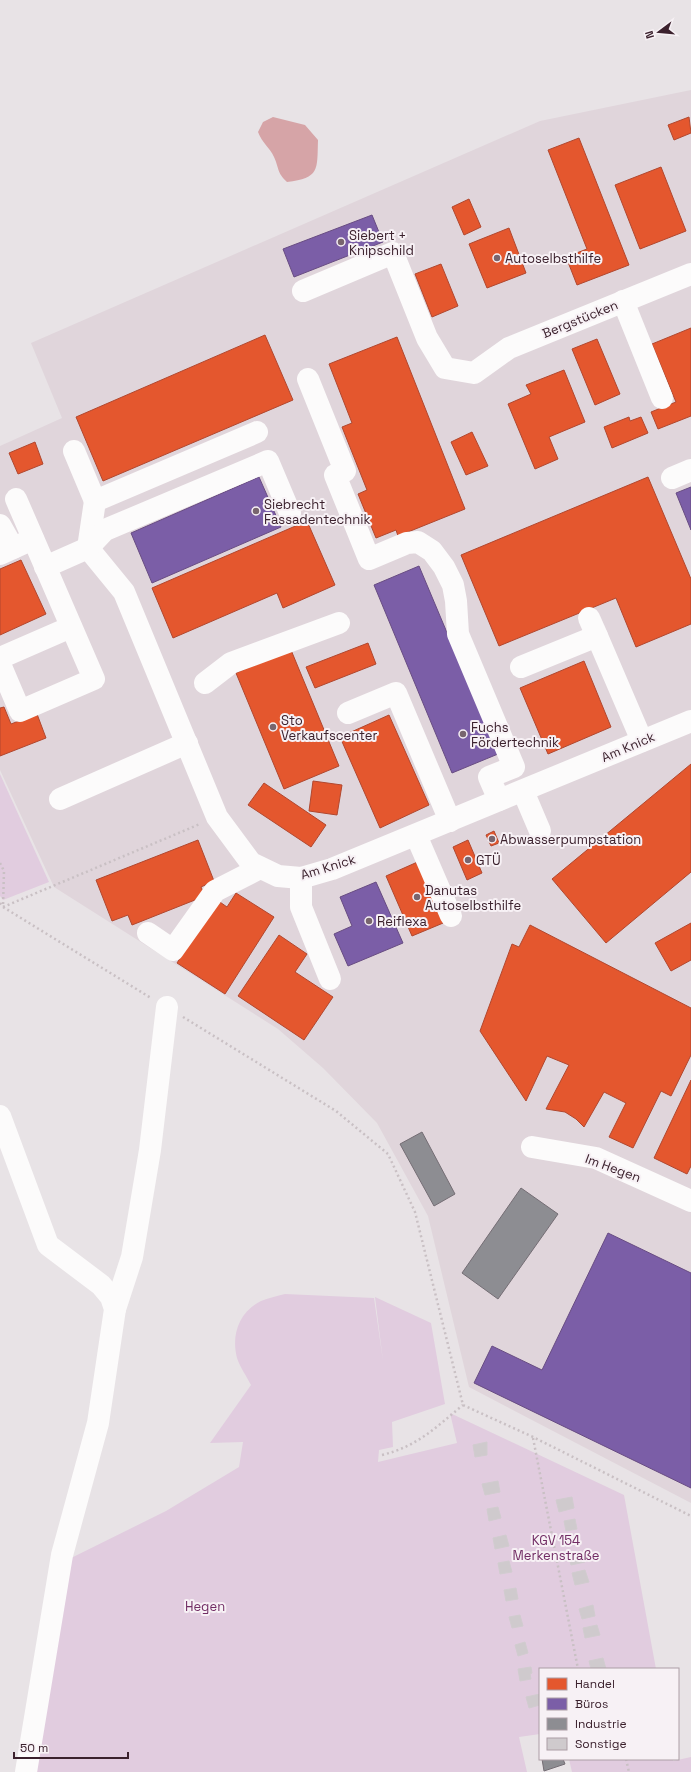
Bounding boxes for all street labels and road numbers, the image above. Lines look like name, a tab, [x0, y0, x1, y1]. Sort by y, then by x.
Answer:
street label: Bergstücken	[540, 296, 620, 342]
street label: Am Knick	[599, 728, 657, 766]
street label: Am Knick	[298, 851, 358, 883]
street label: Im Hegen	[583, 1150, 643, 1186]

